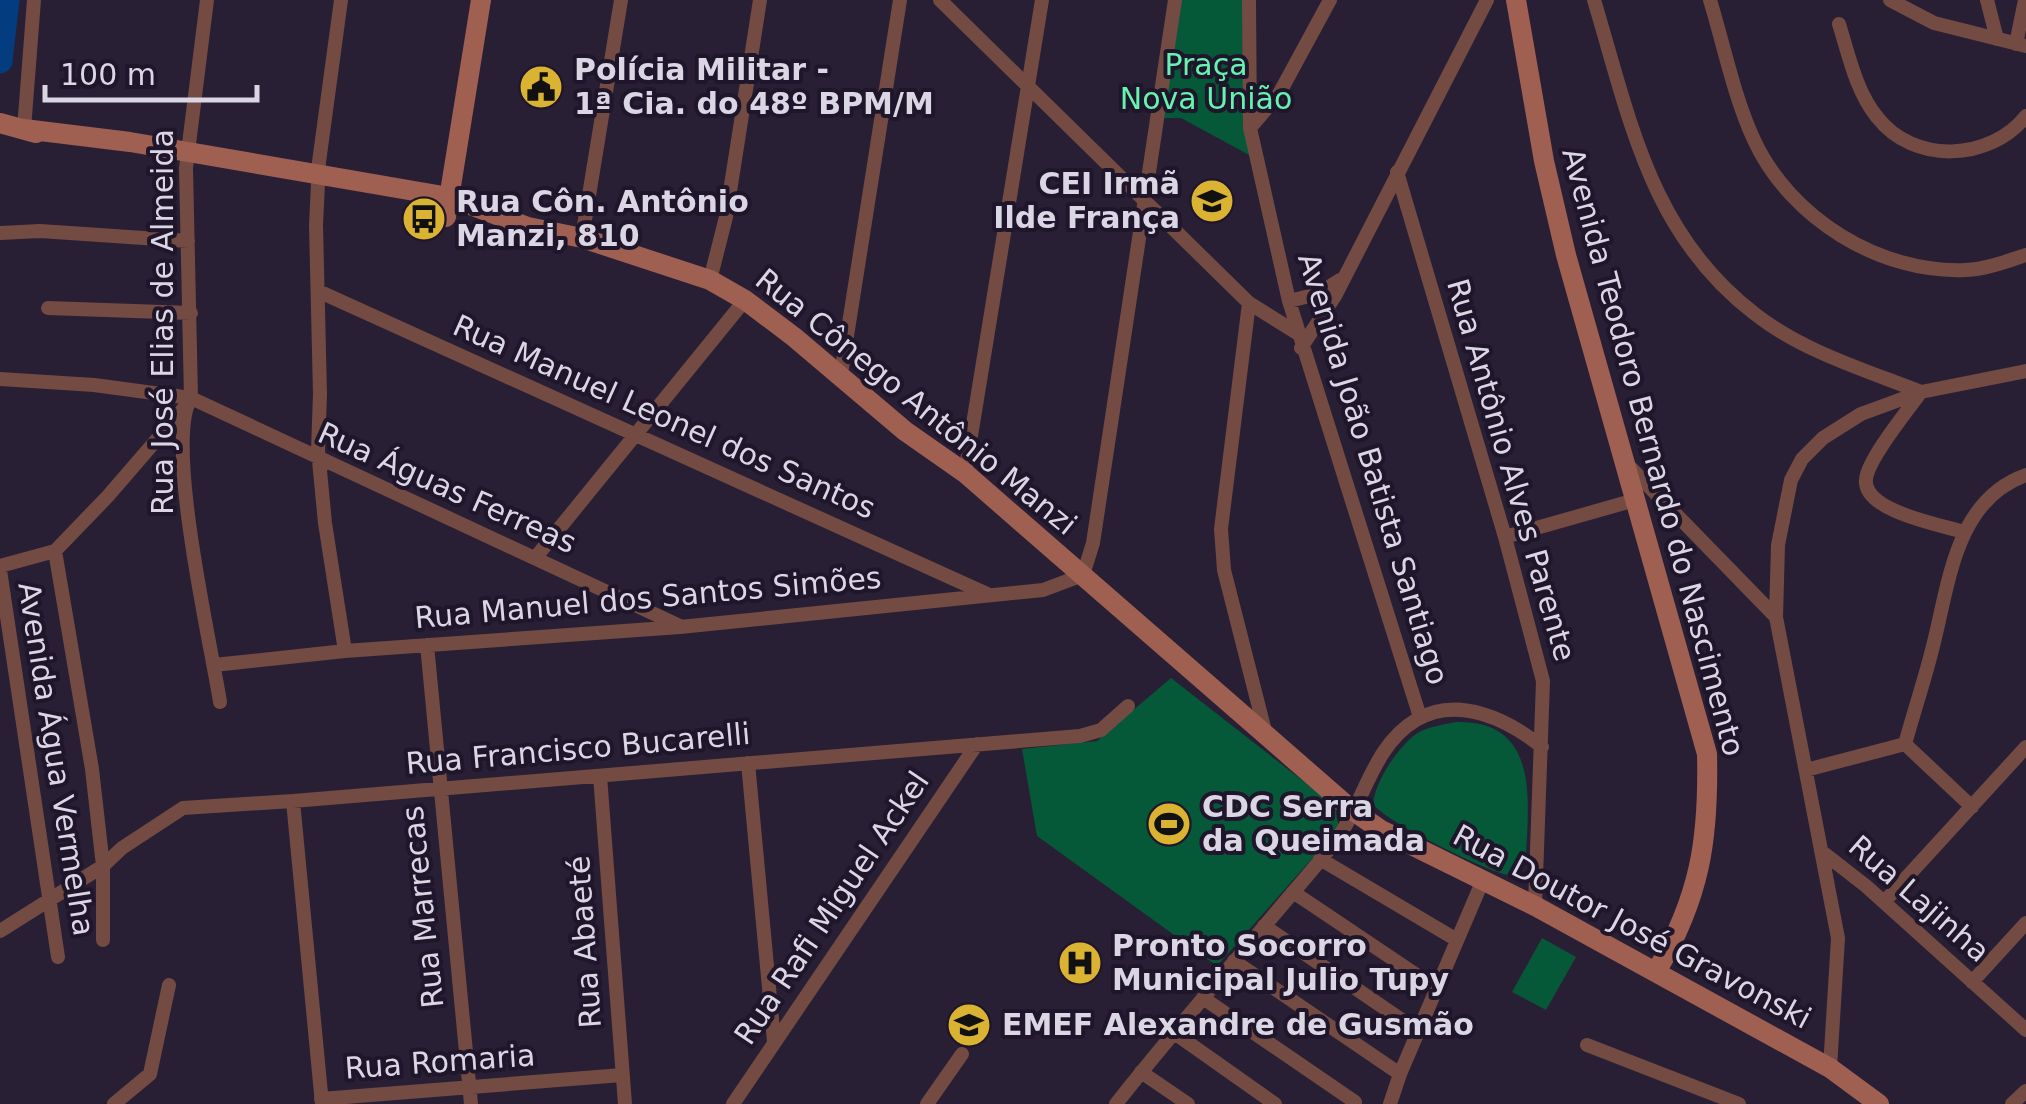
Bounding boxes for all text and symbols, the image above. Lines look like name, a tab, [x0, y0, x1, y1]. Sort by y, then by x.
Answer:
scale bar	[45, 40, 258, 102]
park label: Praça Nova União	[1120, 47, 1292, 116]
place label: Polícia Militar - 1ª Cia. do 48º BPM/M	[574, 52, 934, 121]
text: 100 m	[60, 57, 156, 92]
public building icon: Polícia Militar - 1ª Cia. do 48º BPM/M	[518, 64, 564, 110]
street label: Rua José Elias de Almeida	[145, 129, 180, 515]
street label: Avenida Teodoro Bernardo do Nascimento	[1555, 144, 1752, 760]
place label: CEI Irmã Ilde França	[993, 166, 1180, 235]
school or university icon: CEI Irmã Ilde França	[1189, 178, 1235, 224]
place label: Rua Côn. Antônio Manzi, 810	[456, 184, 749, 253]
bus stop icon: Rua Côn. Antônio Manzi, 810	[401, 196, 447, 242]
street label: Avenida João Batista Santiago	[1291, 249, 1456, 689]
street label: Rua Cônego Antônio Manzi	[749, 261, 1084, 542]
street label: Rua Antônio Alves Parente	[1440, 275, 1583, 665]
street label: Rua Manuel Leonel dos Santos	[448, 307, 881, 526]
street label: Rua Águas Ferreas	[313, 415, 582, 560]
street label: Rua Manuel dos Santos Simões	[413, 560, 883, 635]
street label: Avenida Água Vermelha	[11, 580, 102, 938]
street label: Rua Francisco Bucarelli	[404, 716, 752, 781]
street label: Rua Rafi Miguel Ackel	[727, 765, 936, 1051]
place label: CDC Serra da Queimada	[1202, 789, 1425, 858]
sports icon: CDC Serra da Queimada	[1146, 801, 1192, 847]
street label: Rua Marrecas	[394, 804, 451, 1010]
street label: Rua Doutor José Gravonski	[1447, 817, 1817, 1036]
street label: Rua Lajinha	[1842, 828, 1997, 969]
street label: Rua Abaeté	[561, 854, 608, 1030]
place label: Pronto Socorro Municipal Julio Tupy	[1112, 928, 1450, 997]
hospital icon: Pronto Socorro Municipal Julio Tupy	[1057, 940, 1103, 986]
school or university icon: EMEF Alexandre de Gusmão	[946, 1002, 992, 1048]
place label: EMEF Alexandre de Gusmão	[1002, 1007, 1474, 1042]
street label: Rua Romaria	[344, 1037, 536, 1086]

